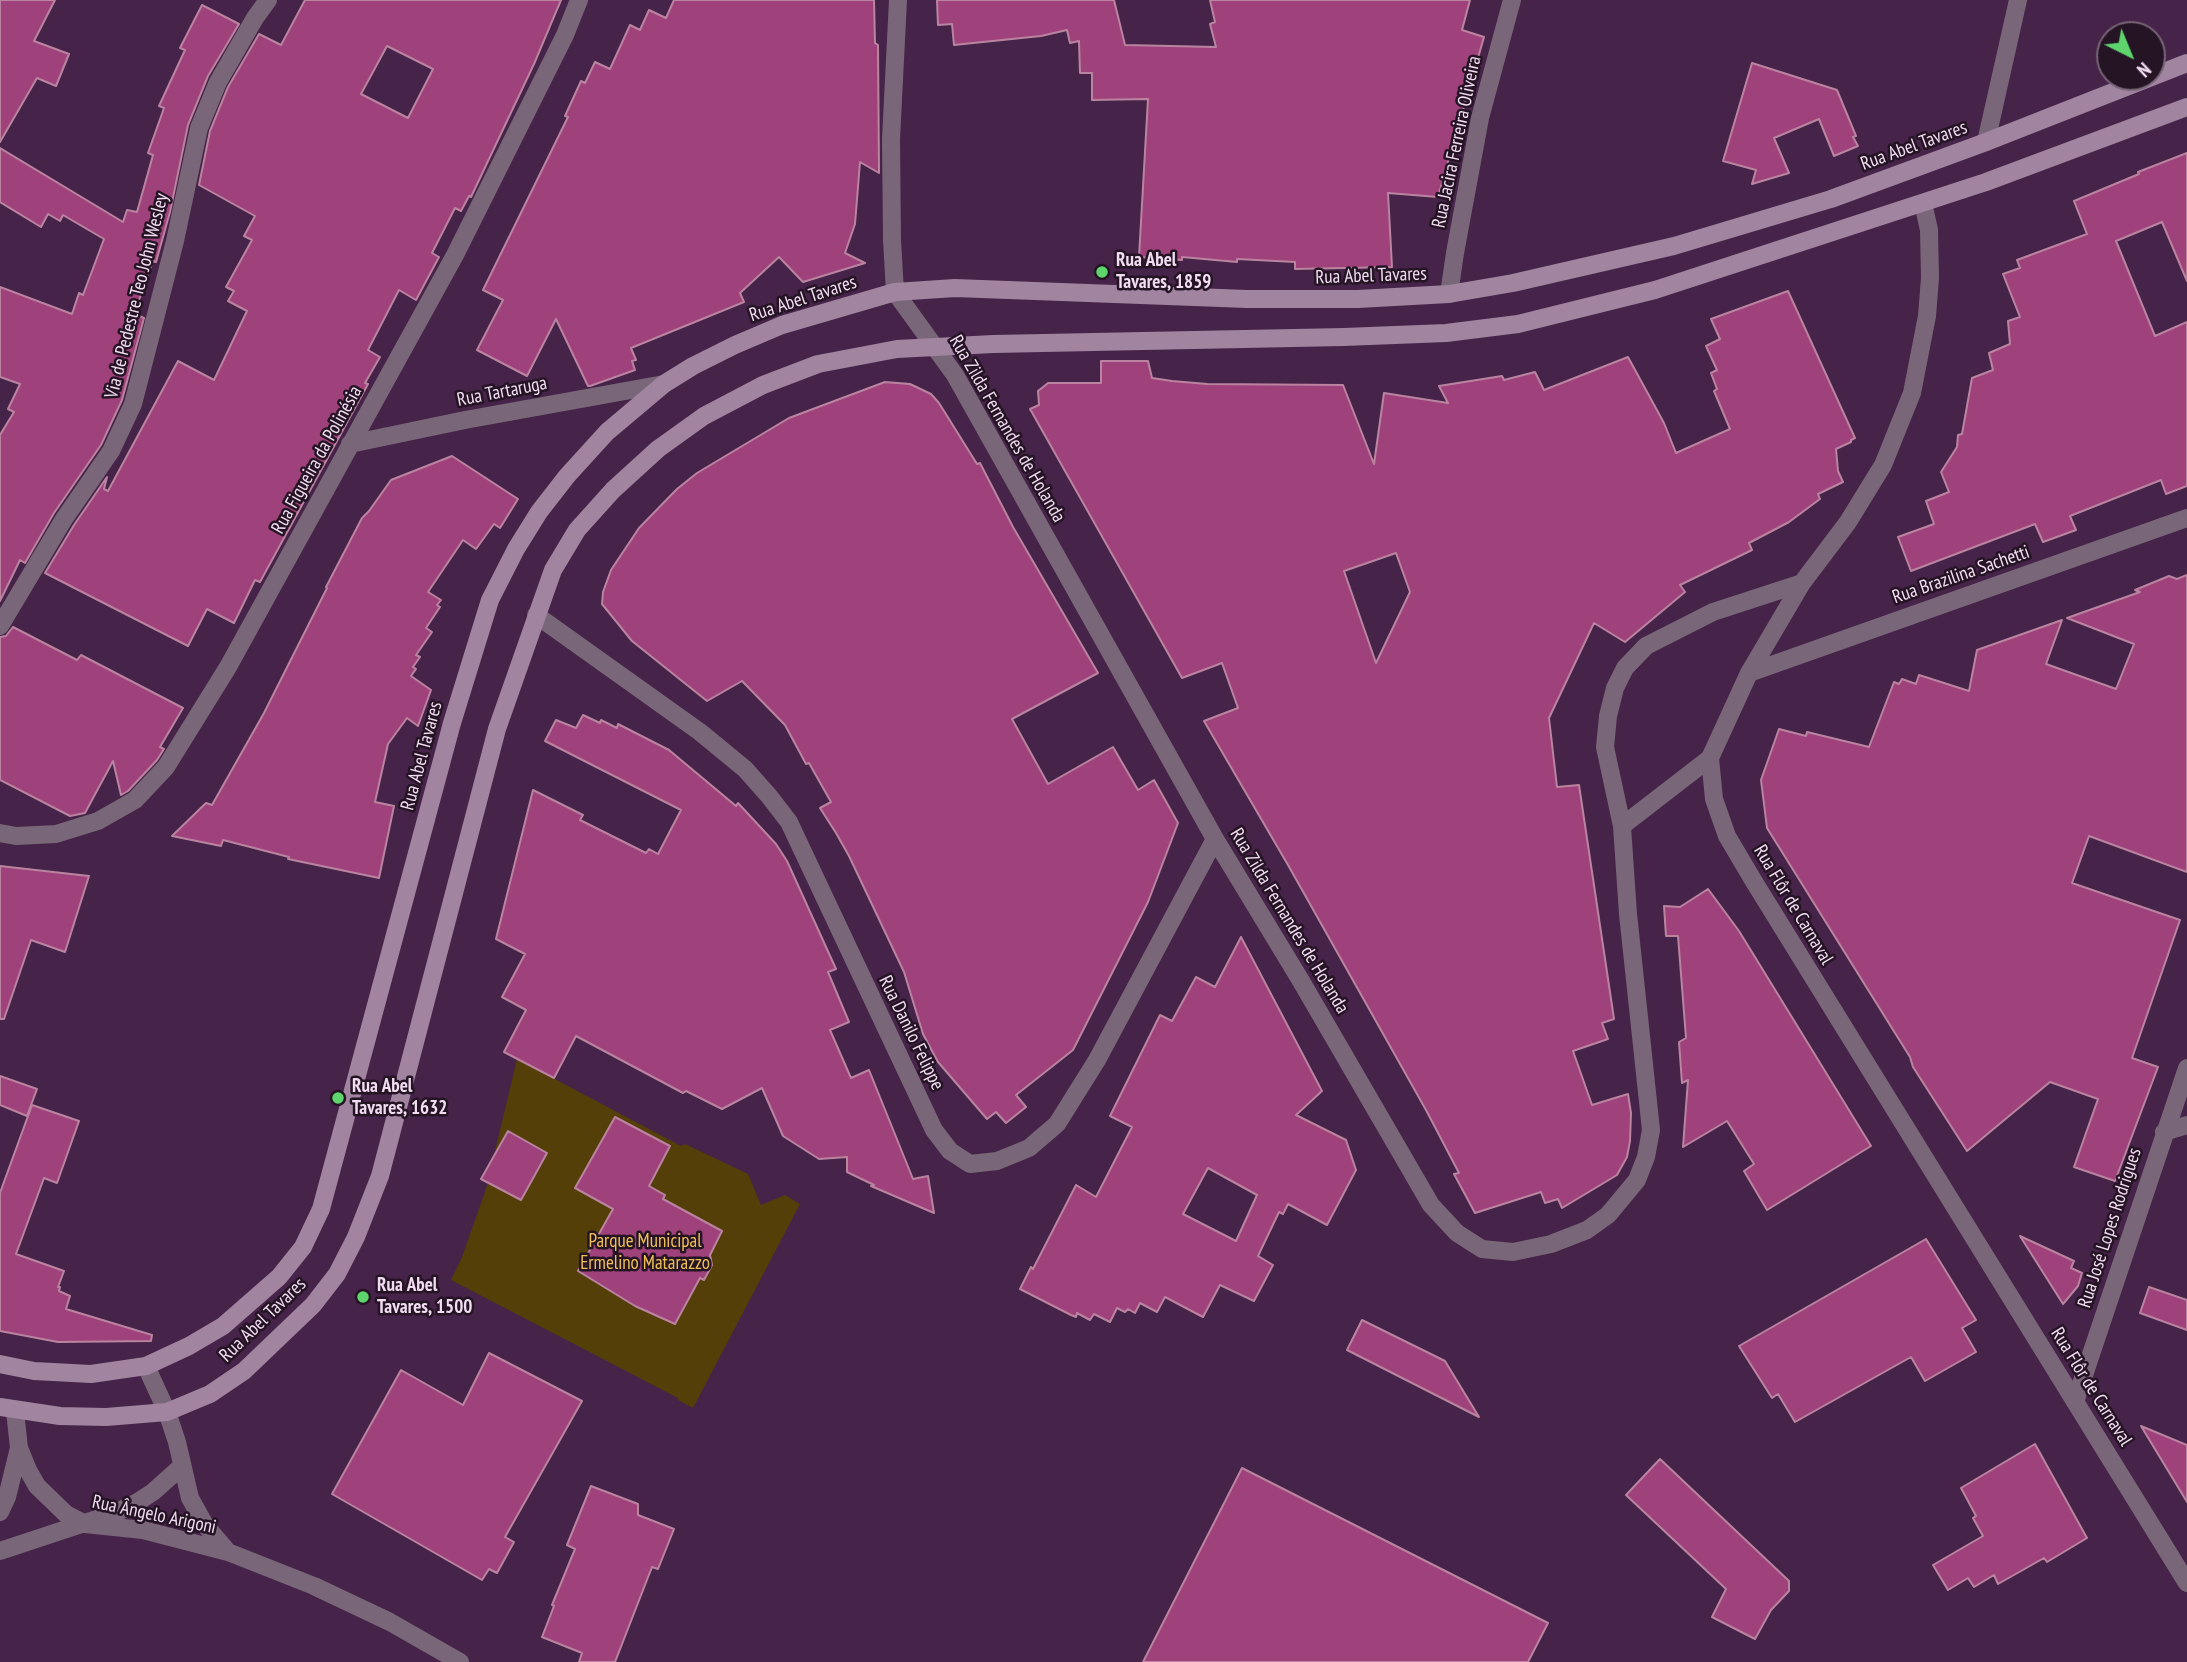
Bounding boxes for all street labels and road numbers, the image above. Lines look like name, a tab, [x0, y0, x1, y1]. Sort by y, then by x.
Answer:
street label: Rua Jacira Ferreira Oliveira	[1428, 54, 1486, 230]
street label: Rua Abel Tavares	[1858, 116, 1970, 176]
street label: Via de Pedestre Teo John Wesley	[100, 191, 174, 401]
street label: Rua Abel Tavares	[1315, 263, 1427, 289]
street label: Rua Abel Tavares	[746, 271, 860, 327]
street label: Rua Zilda Fernandes de Holanda	[944, 331, 1070, 527]
street label: Rua Tartaruga	[455, 372, 549, 412]
street label: Rua Figueira da Polinésia	[267, 382, 367, 538]
street label: Rua Brazilina Sachetti	[1889, 541, 2033, 609]
street label: Rua Abel Tavares	[397, 699, 447, 813]
street label: Rua Zilda Fernandes de Holanda	[1225, 824, 1353, 1018]
street label: Rua Flôr de Carnaval	[1748, 841, 1838, 969]
street label: Rua Danilo Felippe	[874, 972, 948, 1094]
street label: Rua José Lopes Rodrigues	[2073, 1145, 2147, 1311]
street label: Rua Abel Tavares	[215, 1273, 311, 1367]
street label: Rua Flôr de Carnaval	[2045, 1324, 2137, 1450]
street label: Rua Ângelo Arigoni	[90, 1491, 218, 1539]

